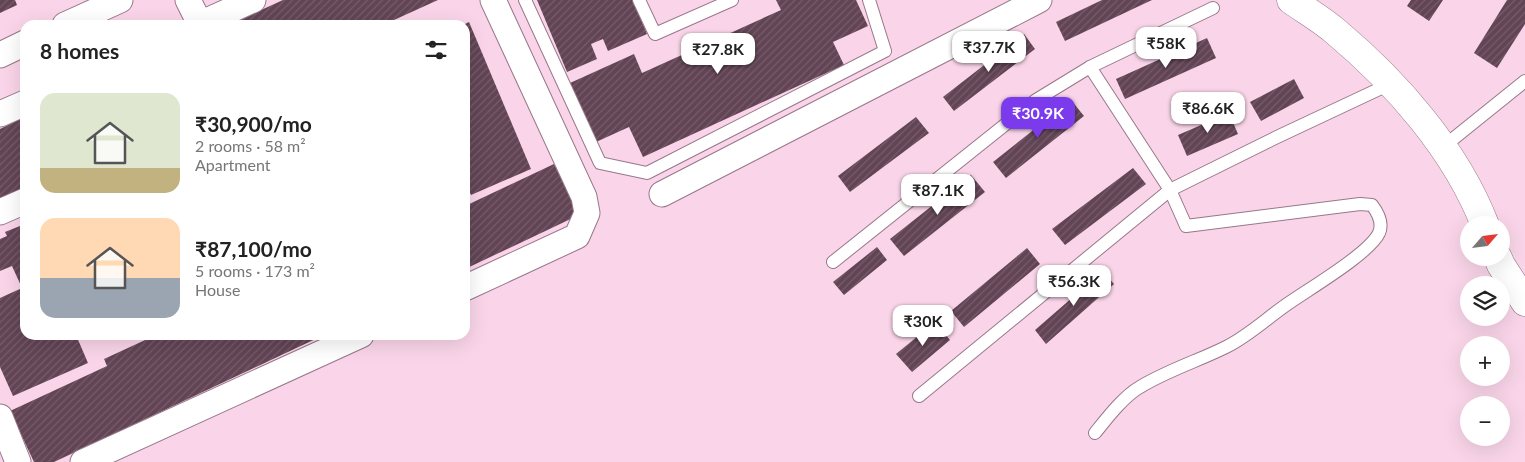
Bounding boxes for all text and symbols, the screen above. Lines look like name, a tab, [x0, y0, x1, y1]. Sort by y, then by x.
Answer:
pin: ₹58K	[1136, 27, 1196, 69]
pin: ₹37.7K	[948, 30, 1030, 73]
pin: ₹27.8K	[677, 32, 759, 75]
text: ₹58K	[1147, 33, 1185, 52]
icon: filters	[422, 36, 450, 64]
text: ₹37.7K	[963, 37, 1015, 56]
text: 8 homes	[40, 38, 119, 63]
text: ₹27.8K	[692, 39, 744, 58]
pin: ₹86.6K	[1167, 92, 1249, 134]
pin: ₹30.9K	[997, 96, 1079, 139]
text: ₹86.6K	[1182, 98, 1234, 117]
text: ₹30.9K	[1012, 103, 1064, 122]
text: ₹30,900/mo	[195, 111, 312, 136]
icon: home	[80, 113, 140, 173]
text: 2 rooms · 58 m²	[195, 136, 306, 155]
text: Apartment	[195, 155, 270, 174]
pin: ₹87.1K	[897, 174, 979, 216]
text: ₹87.1K	[912, 180, 964, 199]
north arrow	[1460, 216, 1510, 266]
map controls	[1460, 216, 1510, 446]
text: ₹87,100/mo	[195, 236, 312, 261]
icon: home	[80, 238, 140, 298]
text: 5 rooms · 173 m²	[195, 261, 315, 280]
pin: ₹56.3K	[1033, 264, 1115, 307]
text: ₹56.3K	[1048, 271, 1100, 290]
button: layers	[1460, 276, 1510, 326]
text: House	[195, 280, 240, 299]
pin: ₹30K	[893, 304, 953, 347]
text: ₹30K	[904, 311, 942, 330]
button: +	[1460, 336, 1510, 386]
button: −	[1460, 396, 1510, 446]

